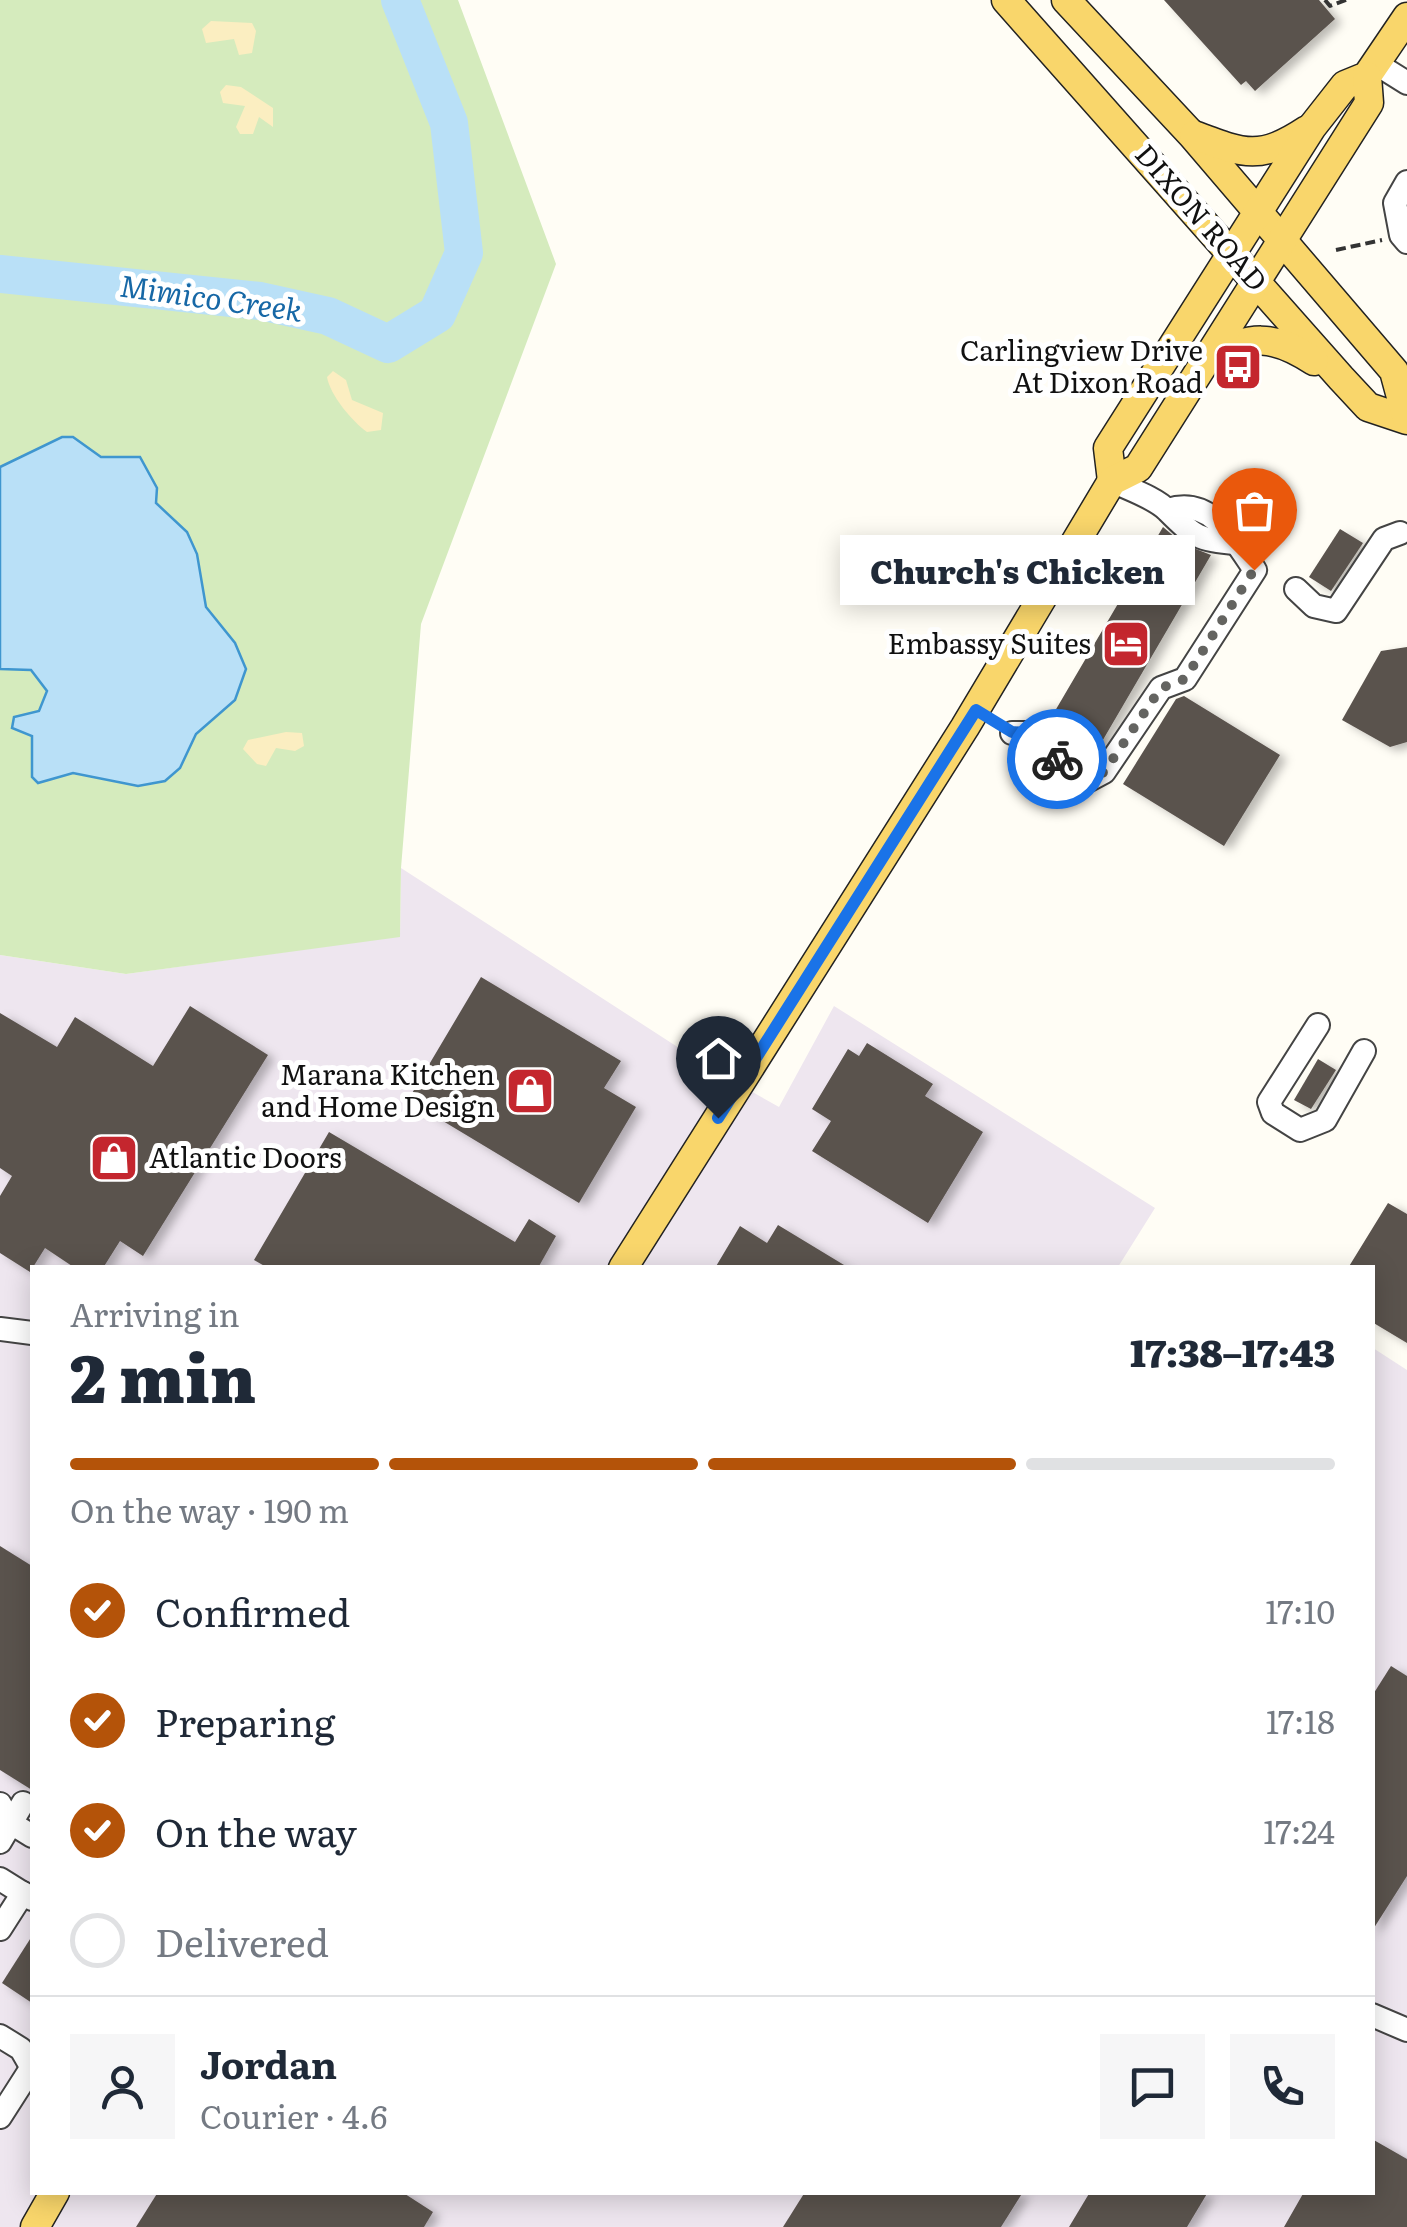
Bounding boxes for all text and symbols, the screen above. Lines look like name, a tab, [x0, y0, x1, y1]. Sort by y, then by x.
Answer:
street label: DIXON ROAD	[1126, 134, 1279, 300]
water label: Mimico Creek	[118, 261, 306, 331]
place label: Carlingview Drive At Dixon Road	[960, 328, 1203, 402]
bus stop icon: Carlingview Drive At Dixon Road	[1212, 341, 1264, 393]
pin	[1212, 468, 1297, 571]
icon: bag	[1227, 483, 1282, 538]
callout: Church's Chicken	[839, 535, 1194, 605]
text: Church's Chicken	[870, 546, 1165, 594]
hotel icon: Embassy Suites	[1100, 618, 1152, 670]
place label: Embassy Suites	[888, 621, 1091, 663]
courier	[1007, 709, 1107, 809]
icon: bike	[1030, 732, 1085, 787]
pin	[676, 1016, 761, 1119]
icon: home	[691, 1031, 746, 1086]
place label: Marana Kitchen and Home Design	[261, 1052, 495, 1126]
shop icon: Marana Kitchen and Home Design	[504, 1065, 556, 1117]
shop icon: Atlantic Doors	[88, 1132, 140, 1184]
place label: Atlantic Doors	[149, 1135, 342, 1177]
text: Arriving in	[70, 1289, 240, 1337]
text: 17:38–17:43	[1130, 1322, 1335, 1379]
text: 2 min	[70, 1326, 256, 1423]
text: On the way · 190 m	[70, 1485, 349, 1533]
text: Confirmed	[155, 1582, 350, 1639]
icon: check	[70, 1583, 125, 1638]
text: 17:10	[1265, 1586, 1335, 1634]
text: Preparing	[155, 1692, 335, 1749]
icon: check	[70, 1693, 125, 1748]
text: 17:18	[1266, 1696, 1335, 1744]
text: On the way	[155, 1802, 357, 1859]
icon: check	[70, 1803, 125, 1858]
text: 17:24	[1263, 1806, 1335, 1854]
text: Delivered	[155, 1912, 329, 1969]
button: person	[70, 2034, 175, 2139]
text: Jordan	[200, 2034, 337, 2091]
button: chat	[1100, 2034, 1205, 2139]
button: phone	[1230, 2034, 1335, 2139]
text: Courier · 4.6	[200, 2091, 387, 2139]

